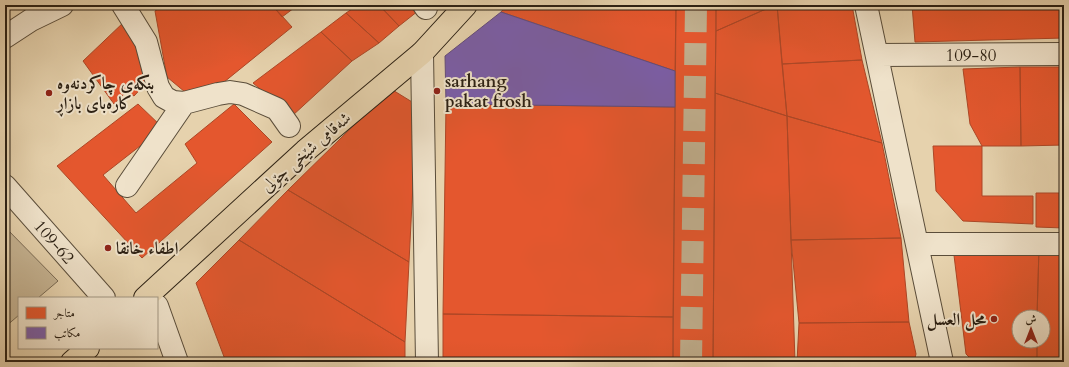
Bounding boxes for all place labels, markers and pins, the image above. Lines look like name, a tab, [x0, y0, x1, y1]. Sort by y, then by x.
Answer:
place label: sarhang pakat frosh	[445, 70, 532, 113]
place label: بنکەی چاکردنەوە کارەبای بازاڕ	[55, 72, 154, 117]
marker: sarhang pakat frosh	[432, 86, 442, 96]
marker: بنکەی چاکردنەوە کارەبای بازاڕ	[44, 88, 54, 98]
place label: اطفاء خانقا	[116, 237, 179, 260]
marker: اطفاء خانقا	[103, 243, 113, 253]
place label: محل العسل	[927, 308, 987, 331]
marker: محل العسل	[989, 314, 999, 324]

